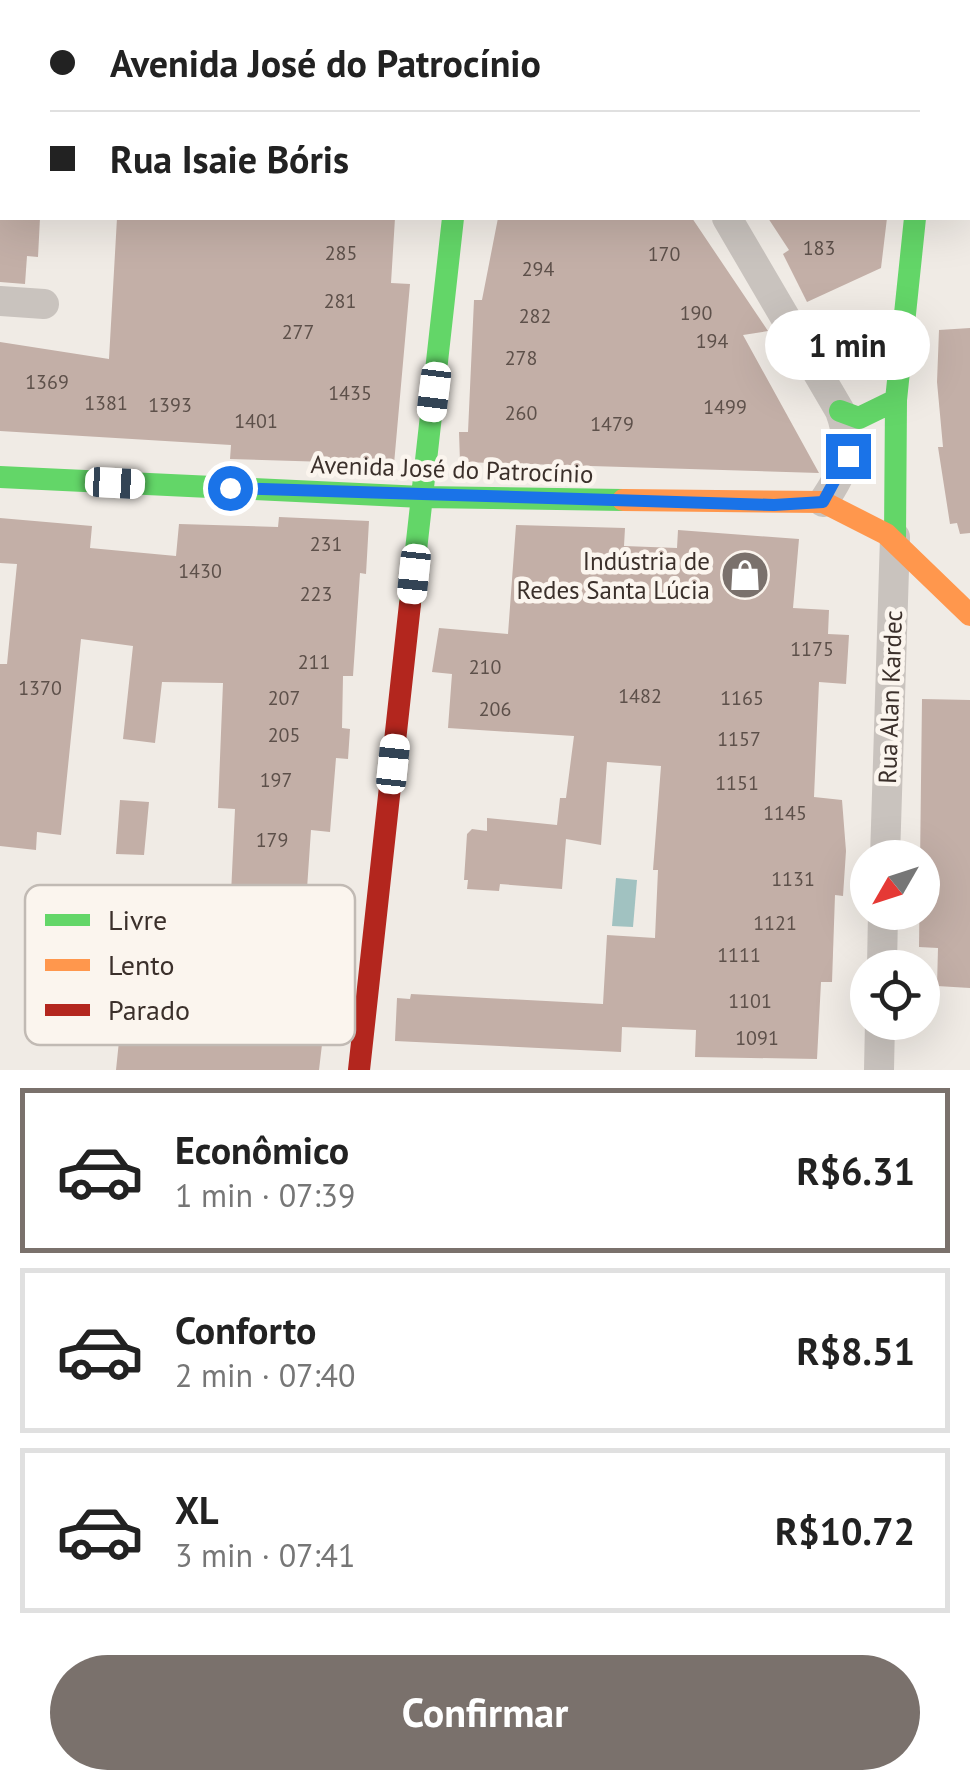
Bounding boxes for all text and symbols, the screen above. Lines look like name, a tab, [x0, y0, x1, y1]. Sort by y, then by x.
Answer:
text: Avenida José do Patrocínio	[110, 38, 541, 87]
text: Rua Isaie Bóris	[110, 134, 349, 183]
house number: 183	[803, 235, 835, 261]
house number: 285	[325, 240, 357, 266]
house number: 170	[648, 241, 680, 267]
house number: 294	[522, 256, 554, 282]
house number: 281	[324, 288, 356, 314]
house number: 190	[680, 300, 712, 326]
house number: 282	[519, 303, 551, 329]
callout: 1 min	[766, 311, 930, 381]
house number: 277	[282, 319, 314, 345]
text: 1 min	[808, 324, 887, 366]
house number: 194	[696, 328, 728, 354]
house number: 278	[505, 345, 537, 371]
car	[415, 360, 453, 424]
house number: 1369	[25, 369, 69, 395]
house number: 1435	[328, 380, 372, 406]
house number: 1381	[84, 390, 128, 416]
house number: 1393	[148, 392, 192, 418]
house number: 1499	[703, 394, 747, 420]
house number: 260	[505, 400, 537, 426]
house number: 1401	[234, 408, 278, 434]
house number: 1479	[590, 411, 634, 437]
route end	[826, 434, 871, 479]
street label: Avenida José do Patrocínio	[310, 448, 594, 490]
car	[84, 466, 146, 500]
route start	[208, 466, 253, 511]
house number: 231	[310, 531, 342, 557]
car	[396, 543, 432, 605]
place label: Indústria de Redes Santa Lúcia	[517, 545, 710, 606]
shop icon: Indústria de Redes Santa Lúcia	[719, 549, 771, 601]
house number: 1430	[178, 558, 222, 584]
house number: 223	[300, 581, 332, 607]
street label: Rua Alan Kardec	[871, 610, 909, 784]
house number: 1175	[790, 636, 834, 662]
house number: 211	[298, 649, 330, 675]
house number: 210	[469, 654, 501, 680]
house number: 1370	[18, 675, 62, 701]
house number: 1482	[618, 683, 662, 709]
house number: 207	[268, 685, 300, 711]
house number: 1165	[720, 685, 764, 711]
house number: 206	[479, 696, 511, 722]
house number: 205	[268, 722, 300, 748]
house number: 1157	[717, 726, 761, 752]
car	[375, 733, 411, 795]
house number: 197	[260, 767, 292, 793]
house number: 1151	[715, 770, 759, 796]
house number: 1145	[763, 800, 807, 826]
house number: 179	[256, 827, 288, 853]
north arrow	[850, 840, 940, 930]
map controls	[850, 840, 940, 1040]
house number: 1131	[771, 866, 815, 892]
legend	[25, 885, 355, 1045]
text: Livre	[108, 901, 167, 938]
house number: 1121	[753, 910, 797, 936]
house number: 1111	[717, 942, 761, 968]
text: Lento	[108, 946, 175, 983]
button: locate	[850, 950, 940, 1040]
house number: 1101	[728, 988, 772, 1014]
text: Parado	[108, 991, 190, 1028]
house number: 1091	[735, 1025, 779, 1051]
text: Econômico	[175, 1125, 349, 1174]
icon: car	[55, 1126, 145, 1216]
text: R$6.31	[797, 1146, 915, 1195]
text: 1 min · 07:39	[175, 1174, 355, 1216]
text: Conforto	[175, 1305, 316, 1354]
icon: car	[55, 1306, 145, 1396]
text: R$8.51	[797, 1326, 915, 1375]
text: 2 min · 07:40	[175, 1354, 355, 1396]
text: XL	[175, 1485, 219, 1534]
icon: car	[55, 1486, 145, 1576]
text: R$10.72	[775, 1506, 915, 1555]
text: 3 min · 07:41	[175, 1534, 355, 1576]
button: Confirmar	[50, 1655, 920, 1770]

